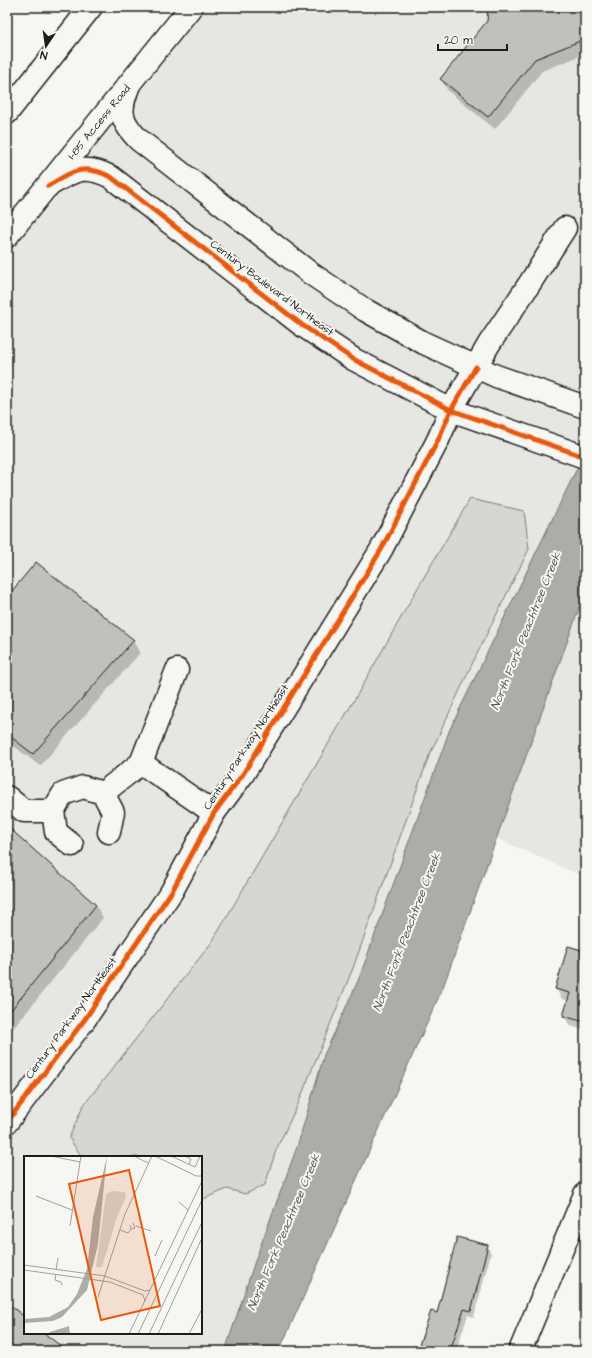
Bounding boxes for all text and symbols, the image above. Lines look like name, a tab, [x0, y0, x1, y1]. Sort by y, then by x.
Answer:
north arrow	[26, 26, 66, 66]
scale bar	[438, 26, 507, 52]
text: 20 m	[444, 32, 473, 49]
text: N	[39, 47, 49, 63]
street label: I-85 Access Road	[64, 81, 134, 162]
street label: Century Boulevard Northeast	[207, 237, 337, 341]
water label: North Fork Peachtree Creek	[486, 549, 566, 712]
street label: Century Parkway Northeast	[200, 681, 293, 813]
water label: North Fork Peachtree Creek	[369, 850, 445, 1014]
street label: Century Parkway Northeast	[22, 954, 121, 1082]
water label: North Fork Peachtree Creek	[243, 1150, 325, 1313]
inset map	[24, 1156, 202, 1334]

